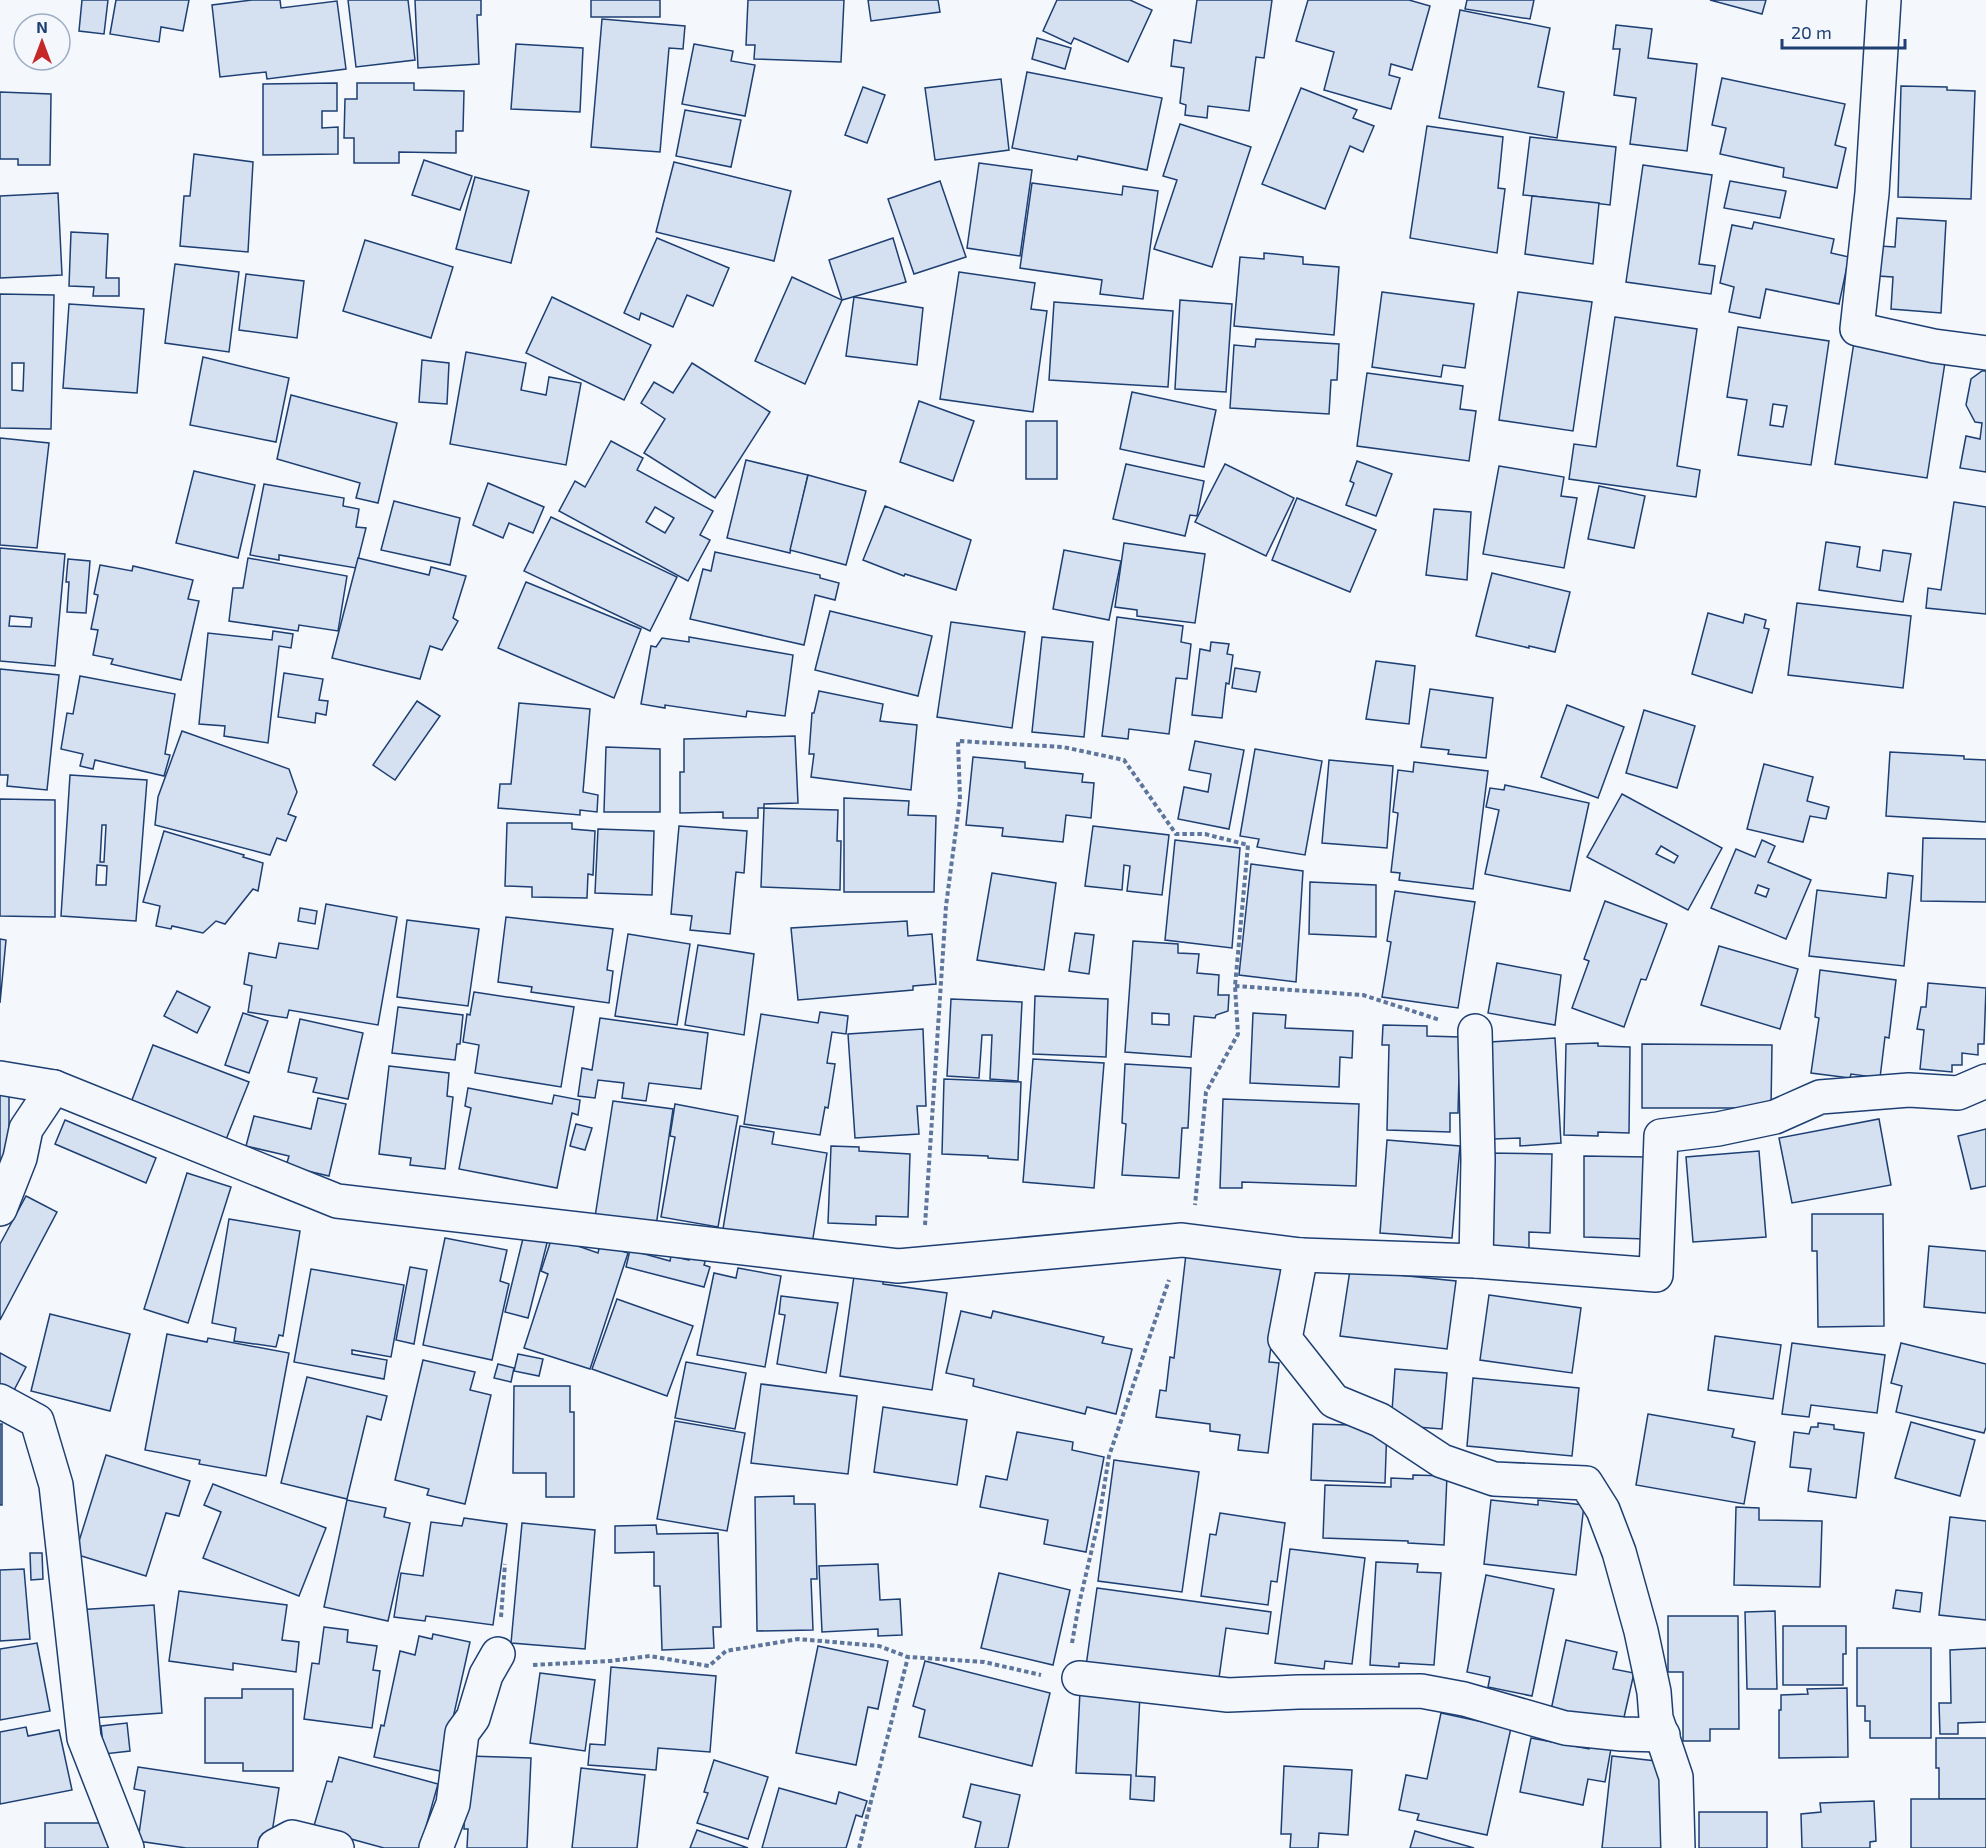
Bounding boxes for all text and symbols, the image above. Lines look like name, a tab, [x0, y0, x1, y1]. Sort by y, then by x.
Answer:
north arrow	[12, 12, 72, 72]
scale bar	[1782, 12, 1905, 50]
text: N	[36, 17, 48, 36]
text: 20 m	[1791, 21, 1832, 43]

